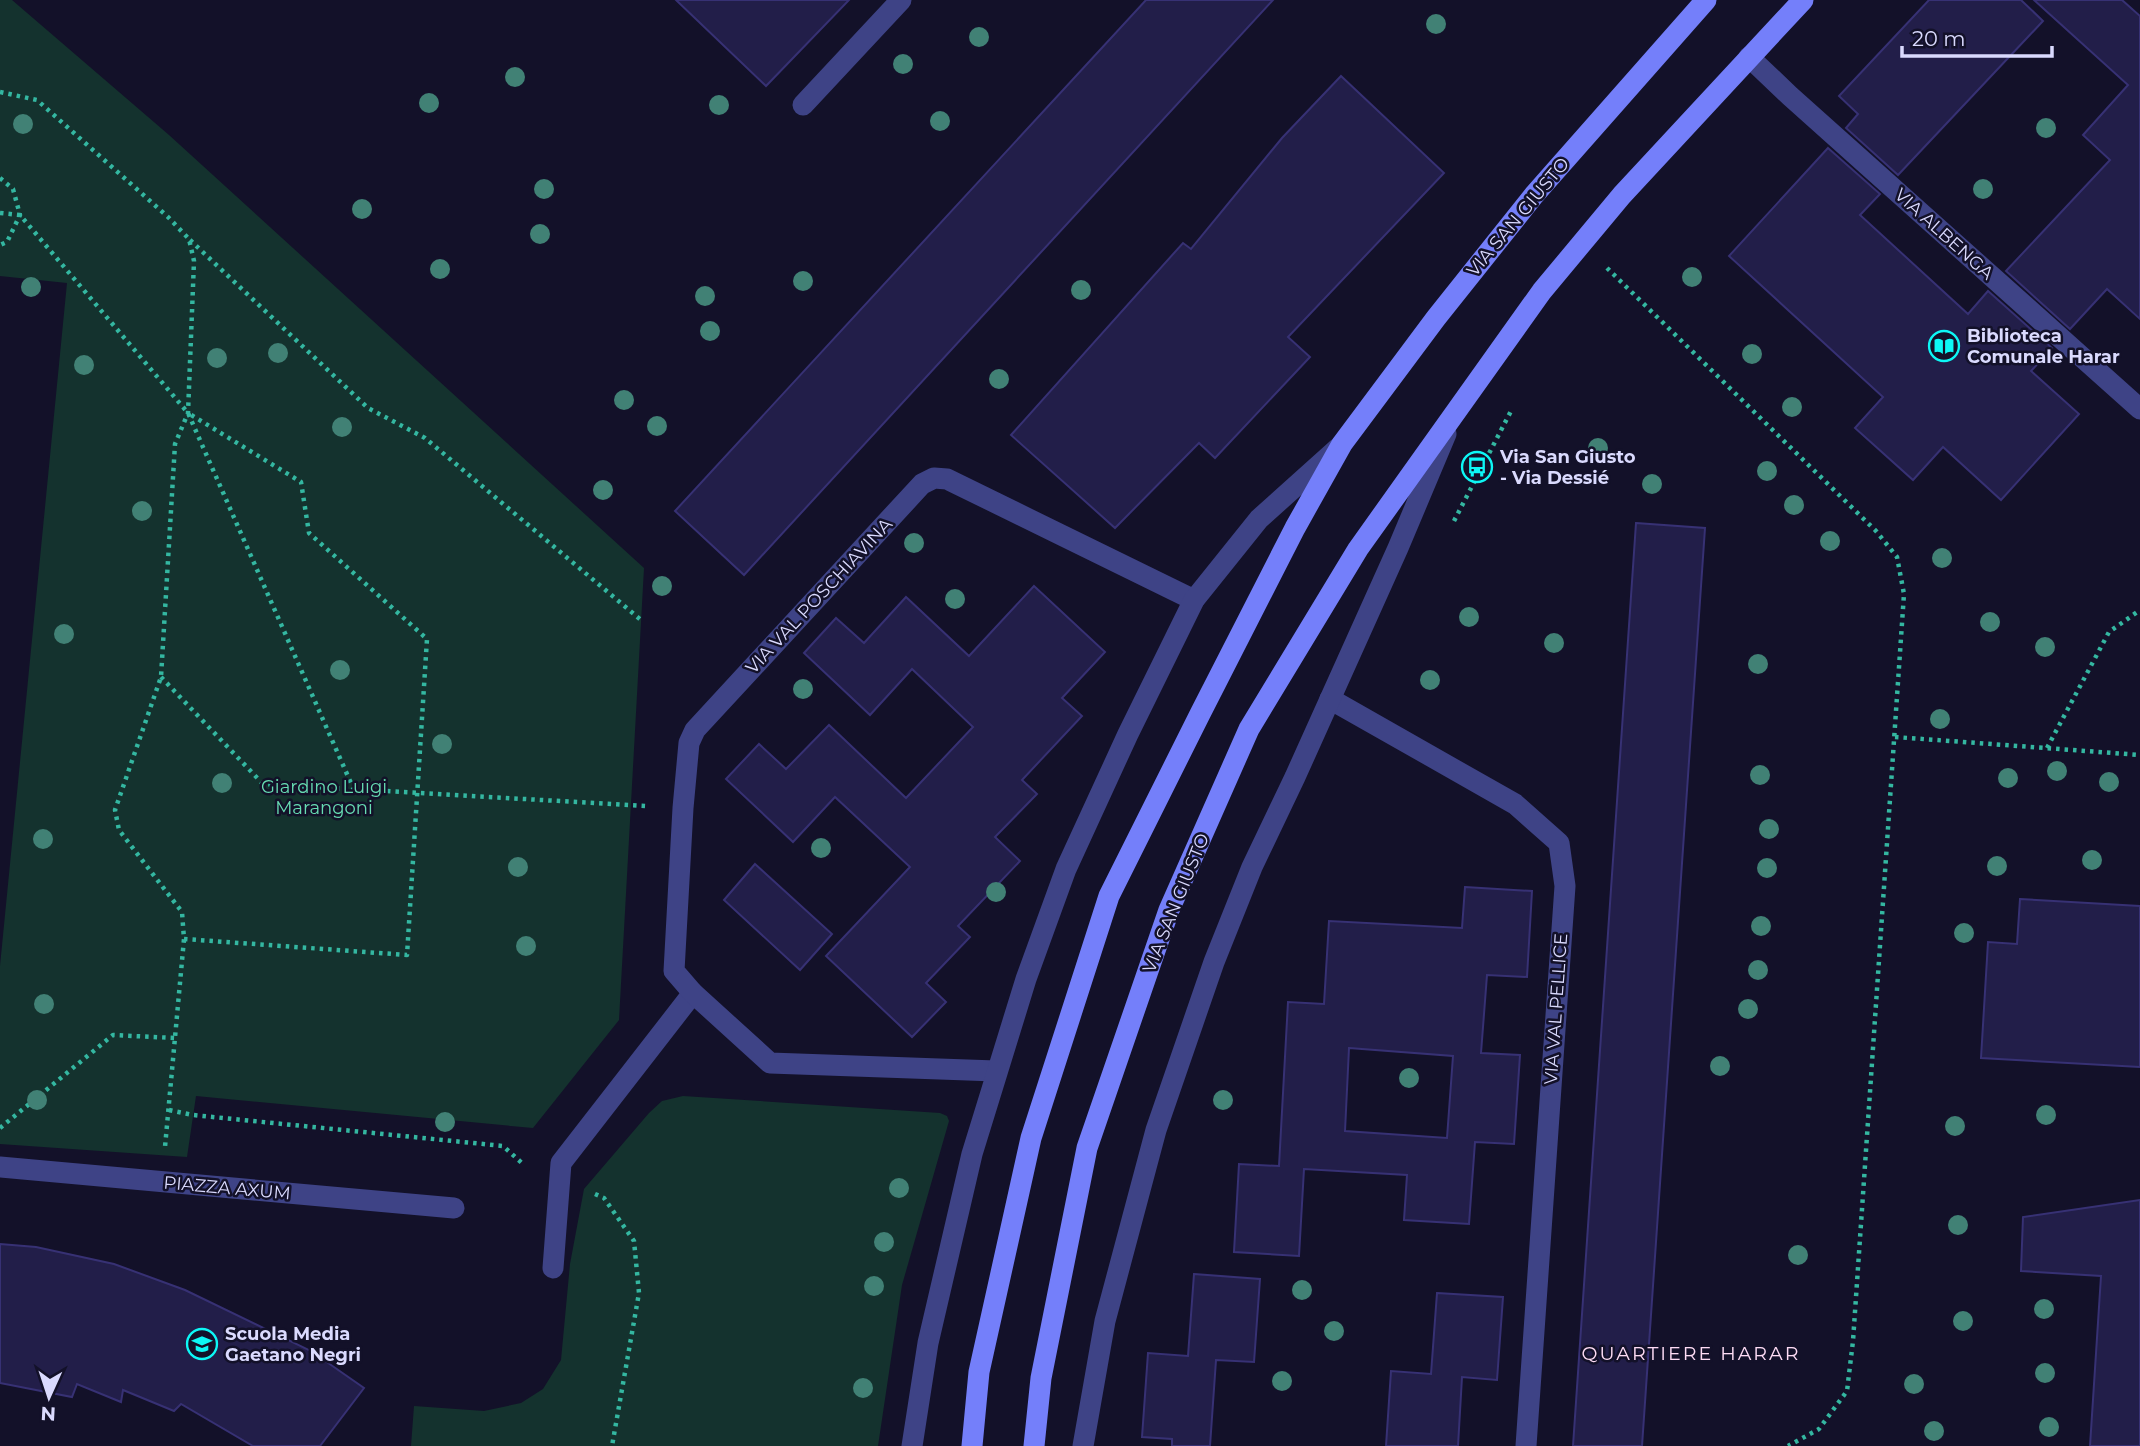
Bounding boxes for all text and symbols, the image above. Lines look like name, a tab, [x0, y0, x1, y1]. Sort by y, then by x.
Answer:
scale bar	[1902, 14, 2052, 58]
text: 20 m	[1912, 26, 1966, 51]
street label: VIA SAN GIUSTO	[1462, 153, 1574, 281]
street label: VIA ALBENGA	[1890, 184, 1998, 284]
place label: Biblioteca Comunale Harar	[1967, 325, 2120, 368]
library icon: Biblioteca Comunale Harar	[1927, 329, 1961, 363]
place label: Via San Giusto - Via Dessié	[1499, 446, 1636, 489]
bus stop icon: Via San Giusto - Via Dessié	[1460, 450, 1494, 484]
street label: VIA VAL POSCHIAVINA	[741, 513, 897, 678]
park label: Giardino Luigi Marangoni	[261, 776, 387, 819]
street label: VIA SAN GIUSTO	[1138, 830, 1214, 976]
street label: VIA VAL PELLICE	[1540, 933, 1572, 1085]
street label: PIAZZA AXUM	[163, 1171, 291, 1205]
place label: Scuola Media Gaetano Negri	[225, 1323, 361, 1366]
school or university icon: Scuola Media Gaetano Negri	[185, 1327, 219, 1361]
district label: QUARTIERE HARAR	[1582, 1342, 1800, 1365]
north arrow	[14, 1362, 84, 1432]
text: N	[40, 1402, 56, 1425]

